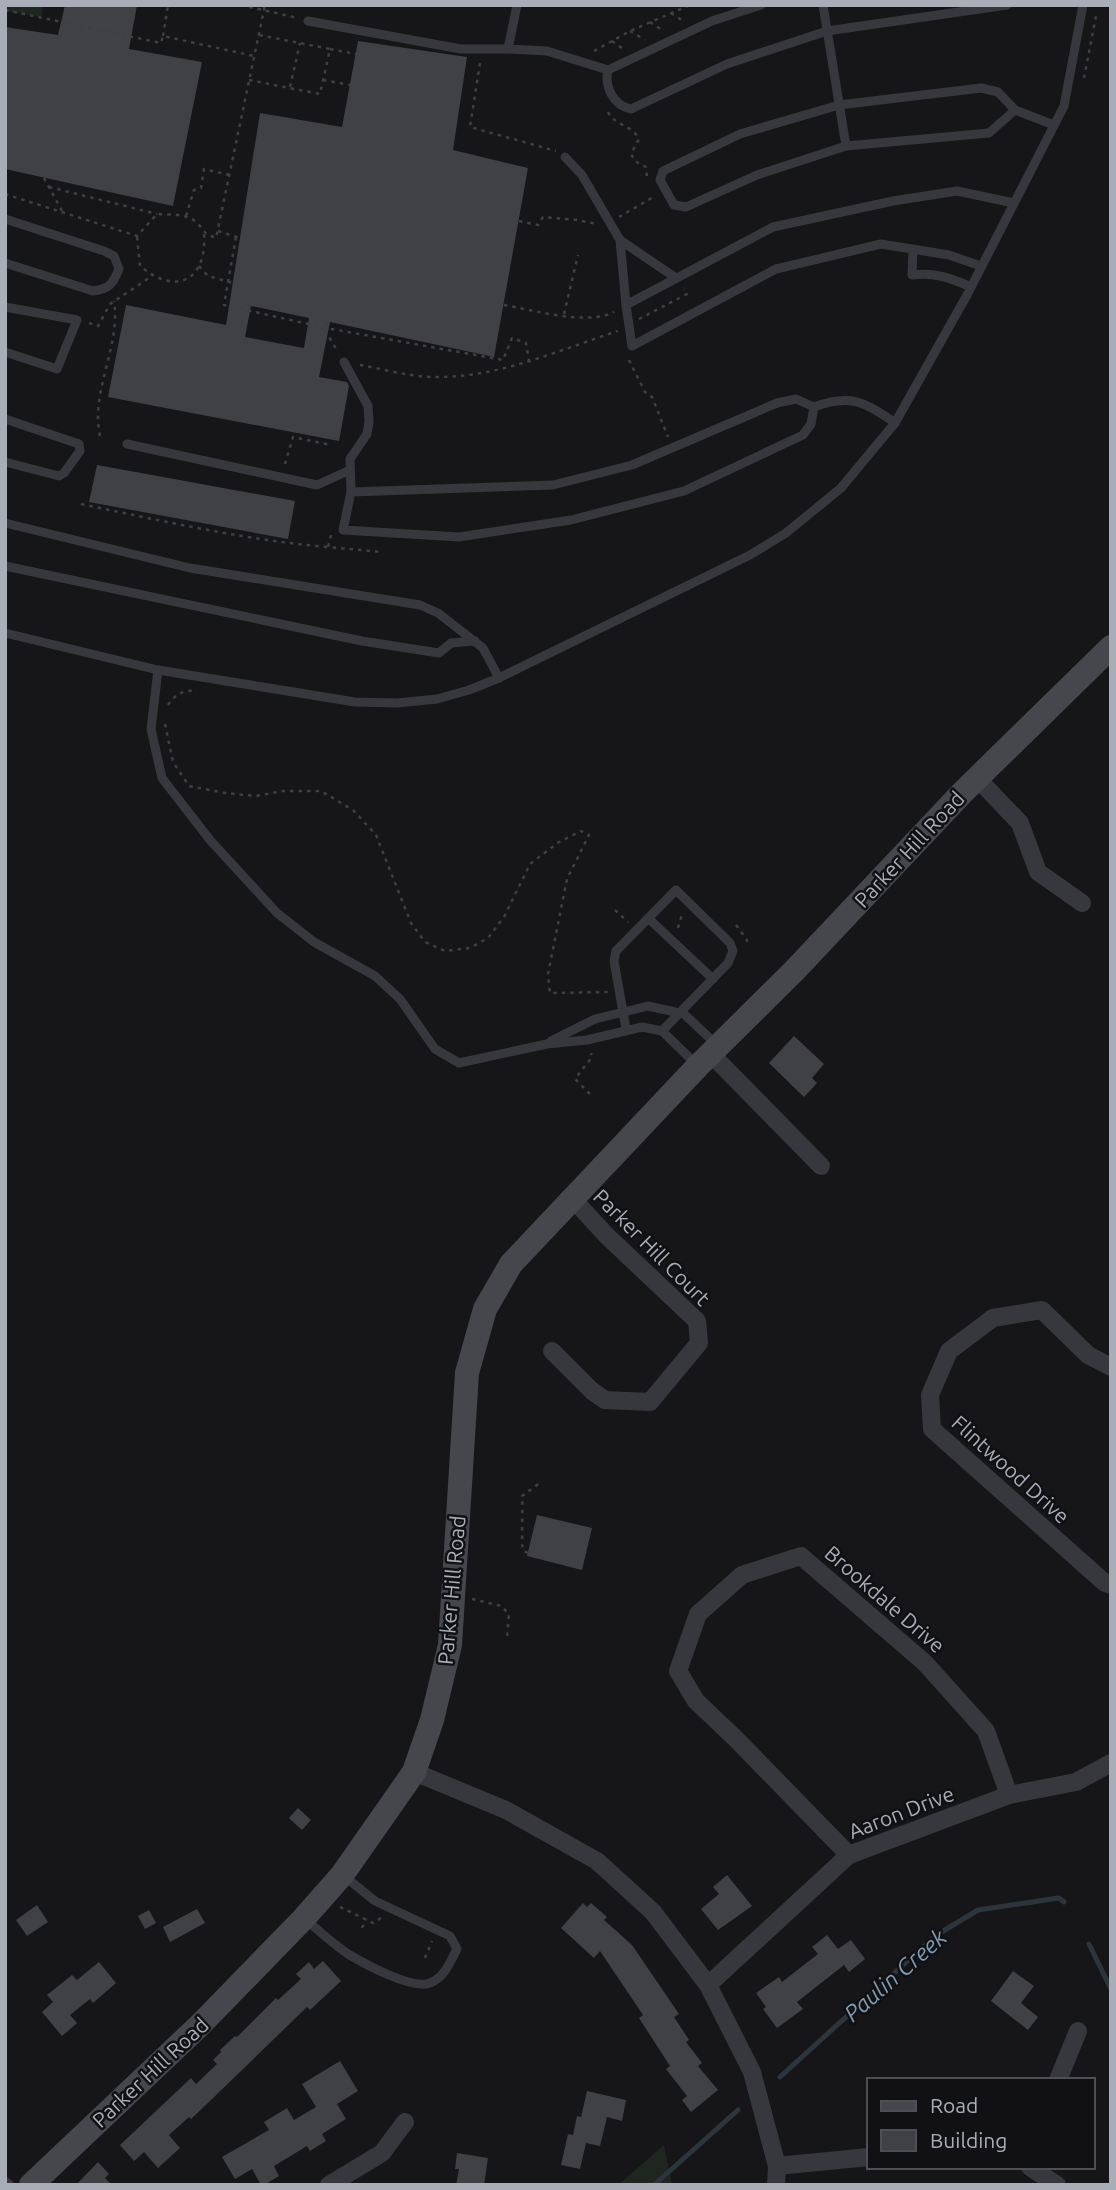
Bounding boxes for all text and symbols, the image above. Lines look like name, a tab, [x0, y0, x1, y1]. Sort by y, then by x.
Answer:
street label: Parker Hill Road	[849, 786, 969, 912]
street label: Parker Hill Court	[589, 1184, 715, 1310]
street label: Flintwood Drive	[947, 1410, 1075, 1528]
street label: Parker Hill Road	[433, 1514, 469, 1666]
street label: Brookdale Drive	[820, 1541, 950, 1657]
street label: Aaron Drive	[845, 1781, 957, 1843]
water label: Paulin Creek	[839, 1924, 951, 2026]
street label: Parker Hill Road	[87, 2012, 213, 2132]
legend	[867, 2078, 1095, 2169]
text: Road	[930, 2093, 978, 2117]
text: Building	[930, 2128, 1007, 2152]

